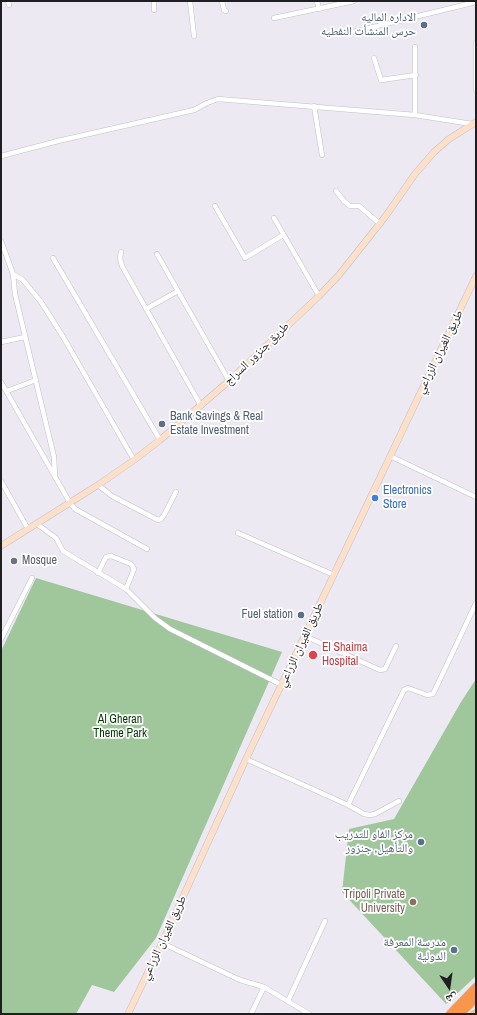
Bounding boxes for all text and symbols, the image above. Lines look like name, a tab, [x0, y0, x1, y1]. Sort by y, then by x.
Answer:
place label: الاداره الماليه حرس المنشأت النفطيه	[321, 11, 416, 39]
marker: الاداره الماليه حرس المنشأت النفطيه	[419, 20, 429, 30]
street label: طريق الغيران الزراعي	[413, 308, 467, 396]
street label: طريق جنزور السراج	[221, 319, 293, 389]
place label: Bank Savings & Real Estate Investment	[170, 410, 263, 438]
marker: Bank Savings & Real Estate Investment	[157, 419, 167, 429]
place label: Electronics Store	[383, 484, 432, 512]
marker: Electronics Store	[370, 493, 380, 503]
place label: Mosque	[22, 554, 57, 568]
marker: Mosque	[9, 556, 19, 566]
street label: طريق الغيران الزراعي	[275, 600, 327, 690]
place label: Fuel station	[242, 608, 293, 622]
marker: Fuel station	[296, 610, 306, 620]
place label: El Shaima Hospital	[322, 641, 367, 669]
marker: El Shaima Hospital	[307, 649, 319, 661]
park label: Al Gheran Theme Park	[93, 713, 147, 741]
place label: مركز الفاو للتدريب والتأهيل, جنزور	[335, 828, 413, 856]
marker: مركز الفاو للتدريب والتأهيل, جنزور	[416, 837, 426, 847]
place label: Tripoli Private University	[344, 888, 405, 916]
street label: طريق الغيران الزراعي	[138, 893, 190, 983]
marker: Tripoli Private University	[408, 897, 418, 907]
place label: مدرسة المعرفة الدولية	[384, 936, 446, 964]
marker: مدرسة المعرفة الدولية	[449, 945, 459, 955]
north arrow	[429, 967, 469, 1007]
text: ش	[444, 991, 459, 1007]

